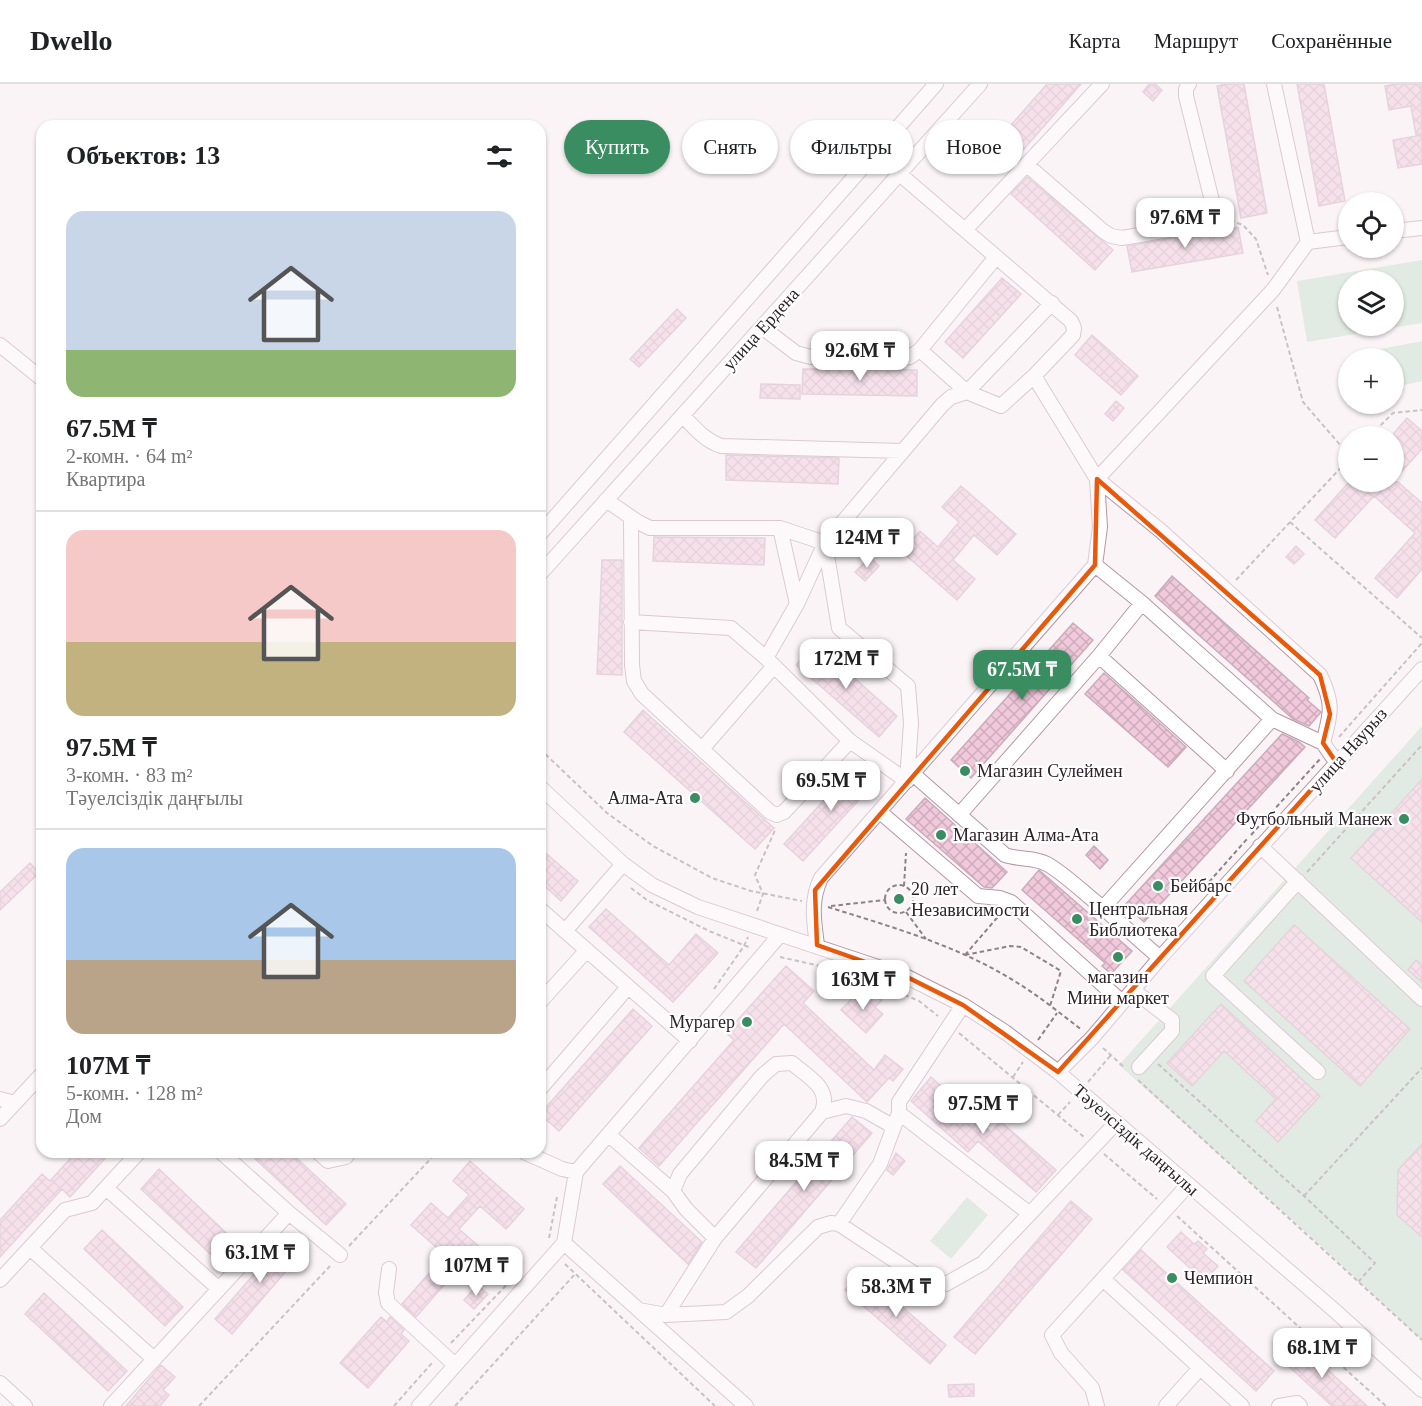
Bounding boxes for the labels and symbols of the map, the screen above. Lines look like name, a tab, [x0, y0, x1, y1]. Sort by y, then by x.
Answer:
pin: 97.6M ₸	[1130, 198, 1240, 249]
street label: улица Ердена	[719, 284, 803, 374]
pin: 92.6M ₸	[805, 331, 915, 382]
pin: 124M ₸	[818, 518, 916, 569]
pin: 172M ₸	[797, 639, 895, 690]
pin: 67.5M ₸	[967, 650, 1077, 701]
street label: улица Наурыз	[1305, 704, 1391, 796]
pin: 69.5M ₸	[776, 761, 886, 812]
place label: Магазин Сулеймен	[977, 761, 1123, 781]
marker: Магазин Сулеймен	[958, 764, 972, 778]
place label: Алма-Ата	[608, 788, 683, 808]
marker: Алма-Ата	[688, 791, 702, 805]
place label: Футбольный Манеж	[1236, 809, 1393, 829]
marker: Футбольный Манеж	[1397, 812, 1411, 826]
place label: Магазин Алма-Ата	[953, 825, 1099, 845]
marker: Магазин Алма-Ата	[934, 828, 948, 842]
place label: Бейбарс	[1170, 876, 1232, 896]
place label: 20 лет Независимости	[911, 879, 1030, 920]
marker: Бейбарс	[1151, 879, 1165, 893]
marker: 20 лет Независимости	[892, 892, 906, 906]
place label: Центральная Библиотека	[1089, 899, 1188, 940]
marker: Центральная Библиотека	[1070, 912, 1084, 926]
marker: магазин Мини маркет	[1111, 950, 1125, 964]
pin: 163M ₸	[814, 960, 912, 1011]
place label: магазин Мини маркет	[1067, 967, 1169, 1008]
place label: Мурагер	[669, 1012, 735, 1032]
marker: Мурагер	[740, 1015, 754, 1029]
street label: Тәуелсіздік даңғылы	[1069, 1080, 1203, 1200]
pin: 97.5M ₸	[928, 1084, 1038, 1135]
pin: 84.5M ₸	[749, 1141, 859, 1192]
pin: 63.1M ₸	[205, 1233, 315, 1284]
pin: 107M ₸	[427, 1246, 525, 1297]
pin: 58.3M ₸	[841, 1267, 951, 1318]
place label: Чемпион	[1184, 1268, 1253, 1288]
marker: Чемпион	[1165, 1271, 1179, 1285]
pin: 68.1M ₸	[1267, 1328, 1377, 1379]

